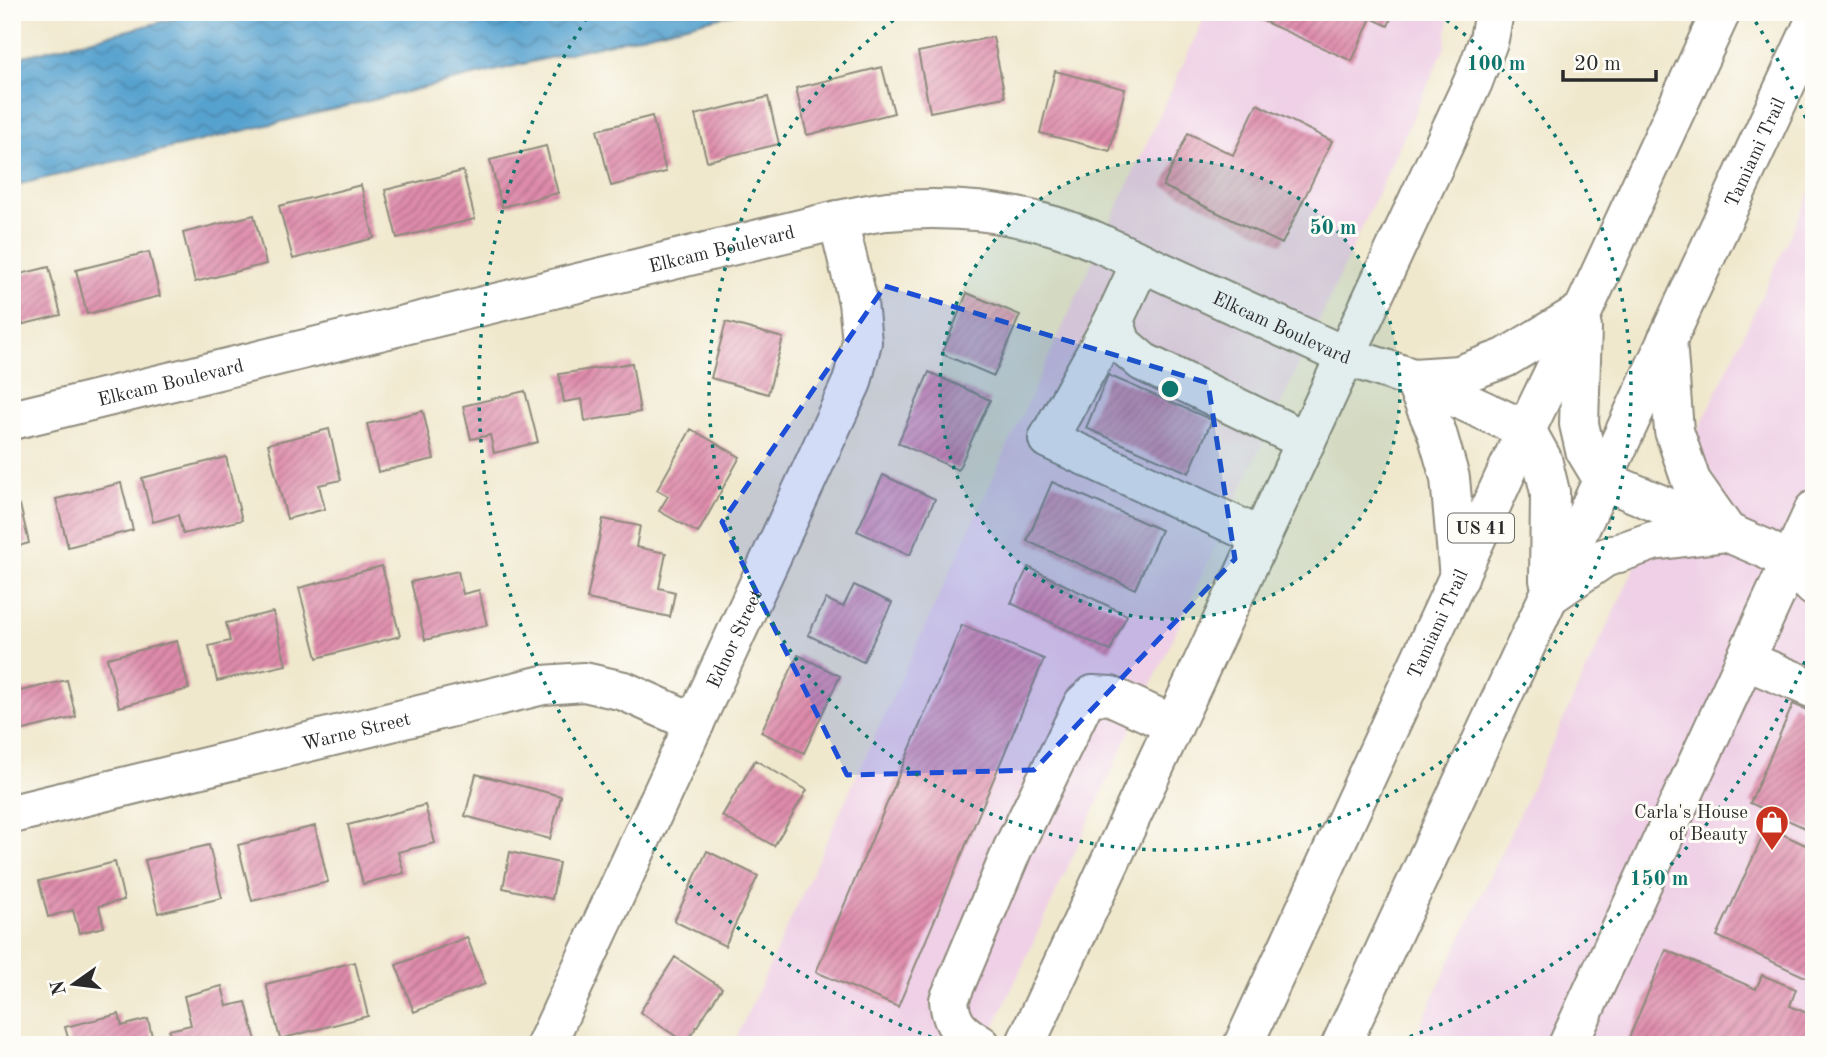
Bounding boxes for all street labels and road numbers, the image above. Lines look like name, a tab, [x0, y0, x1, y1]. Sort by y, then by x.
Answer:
street label: Tamiami Trail	[1723, 95, 1790, 211]
street label: Elkcam Boulevard	[647, 224, 797, 277]
street label: Elkcam Boulevard	[1209, 289, 1352, 369]
street label: Elkcam Boulevard	[96, 357, 246, 411]
road number: US 41	[1448, 514, 1514, 542]
street label: Tamiami Trail	[1406, 567, 1473, 682]
street label: Ednor Street	[705, 587, 767, 692]
street label: Warne Street	[301, 711, 413, 755]

